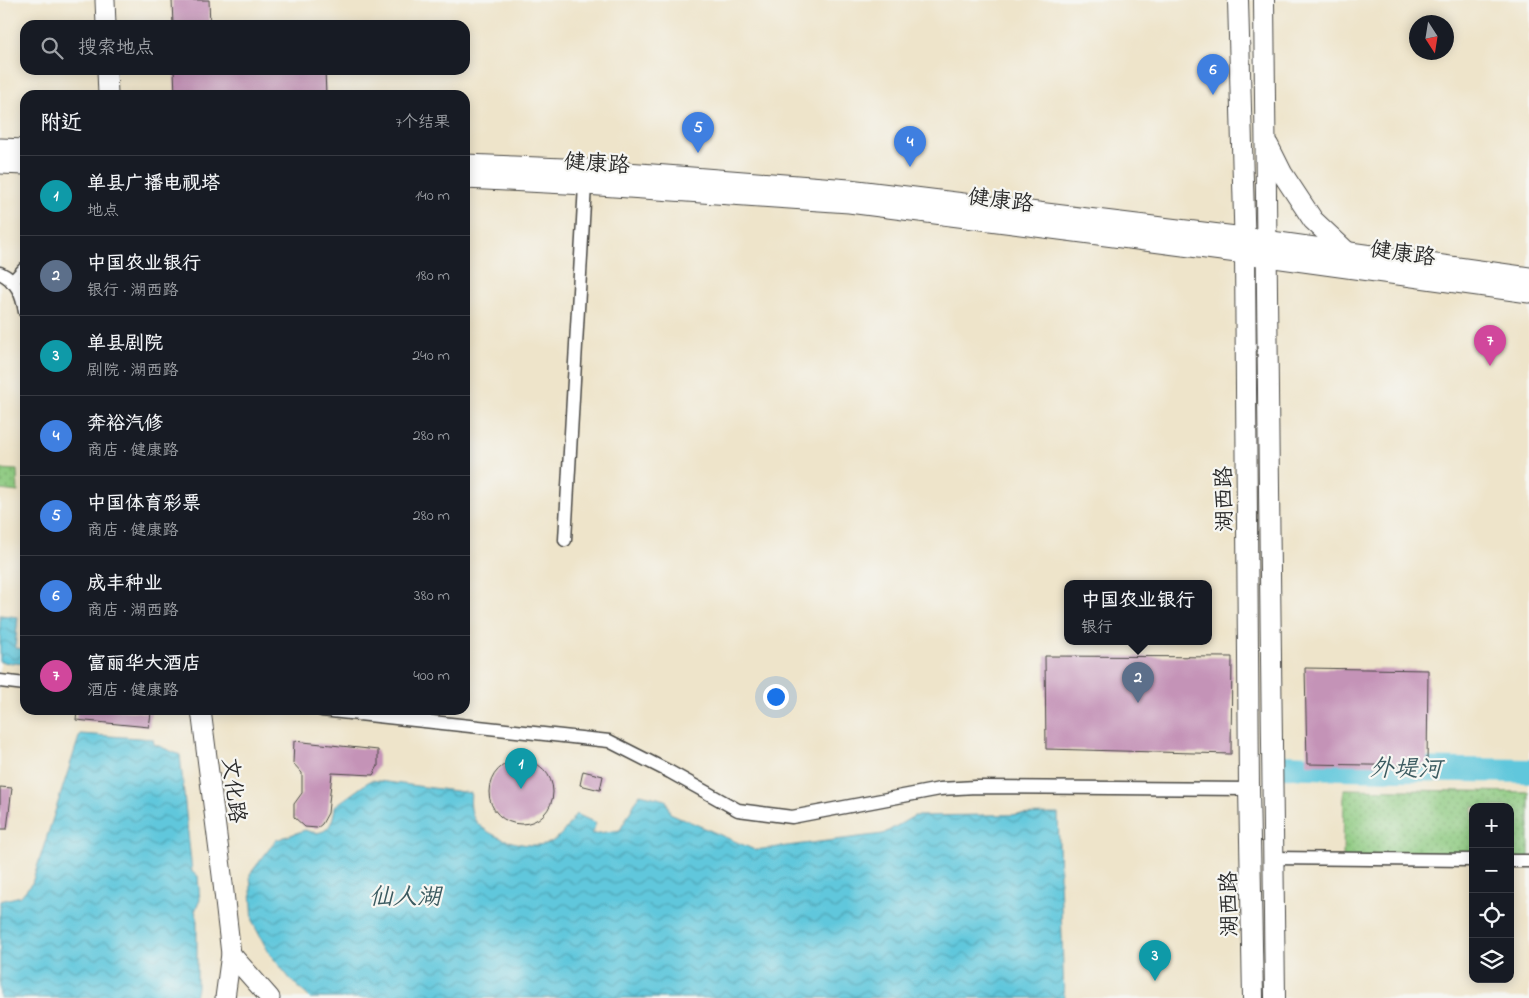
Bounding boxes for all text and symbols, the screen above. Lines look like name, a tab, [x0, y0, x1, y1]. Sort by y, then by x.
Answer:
north arrow	[1409, 15, 1454, 60]
search box	[20, 20, 470, 75]
icon: search	[38, 34, 66, 62]
text: 搜索地点	[78, 35, 154, 62]
pin: 6	[1197, 54, 1229, 95]
text: 附近	[40, 109, 82, 139]
text: 7个结果	[395, 111, 450, 135]
pin: 5	[682, 112, 714, 153]
pin: 4	[894, 126, 926, 167]
street label: 健康路	[563, 147, 631, 183]
text: 单县广播电视塔	[87, 171, 220, 198]
street label: 健康路	[966, 182, 1035, 222]
text: 1	[53, 184, 59, 208]
text: 140 m	[415, 184, 450, 208]
text: 地点	[87, 199, 119, 223]
street label: 健康路	[1368, 235, 1437, 275]
text: 中国农业银行	[87, 251, 201, 278]
text: 2	[52, 264, 60, 288]
text: 180 m	[416, 264, 450, 288]
text: 银行 · 湖西路	[87, 279, 178, 303]
pin: 7	[1474, 325, 1506, 366]
text: 单县剧院	[87, 331, 163, 358]
text: 3	[53, 344, 59, 368]
text: 240 m	[412, 344, 450, 368]
text: 剧院 · 湖西路	[87, 359, 178, 383]
text: 奔裕汽修	[87, 411, 163, 438]
text: 4	[53, 424, 59, 448]
text: 280 m	[413, 424, 450, 448]
text: 商店 · 健康路	[87, 439, 178, 463]
street label: 湖西路	[1209, 466, 1243, 532]
text: 中国体育彩票	[87, 491, 201, 518]
text: 5	[51, 504, 61, 528]
text: 280 m	[413, 504, 450, 528]
text: 商店 · 健康路	[87, 519, 178, 543]
text: 成丰种业	[87, 571, 163, 598]
popup	[1064, 580, 1212, 645]
text: 6	[52, 584, 60, 608]
text: 380 m	[414, 584, 450, 608]
text: 中国农业银行	[1081, 588, 1195, 615]
text: 商店 · 湖西路	[87, 599, 178, 623]
text: 银行	[1081, 616, 1113, 640]
text: 富丽华大酒店	[87, 651, 201, 678]
pin: 2	[1122, 662, 1154, 703]
text: 7	[53, 664, 59, 688]
text: 400 m	[413, 664, 450, 688]
text: 酒店 · 健康路	[87, 679, 178, 703]
your location	[763, 684, 789, 710]
pin: 1	[505, 748, 537, 789]
water label: 外堤河	[1370, 752, 1446, 789]
street label: 文化路	[212, 756, 252, 825]
map controls	[1469, 803, 1514, 983]
button: +	[1469, 803, 1514, 848]
button: −	[1469, 848, 1514, 893]
street label: 湖西路	[1214, 871, 1248, 937]
water label: 仙人湖	[369, 881, 444, 916]
button: locate	[1469, 893, 1514, 938]
button: layers	[1469, 938, 1514, 983]
pin: 3	[1139, 940, 1171, 981]

